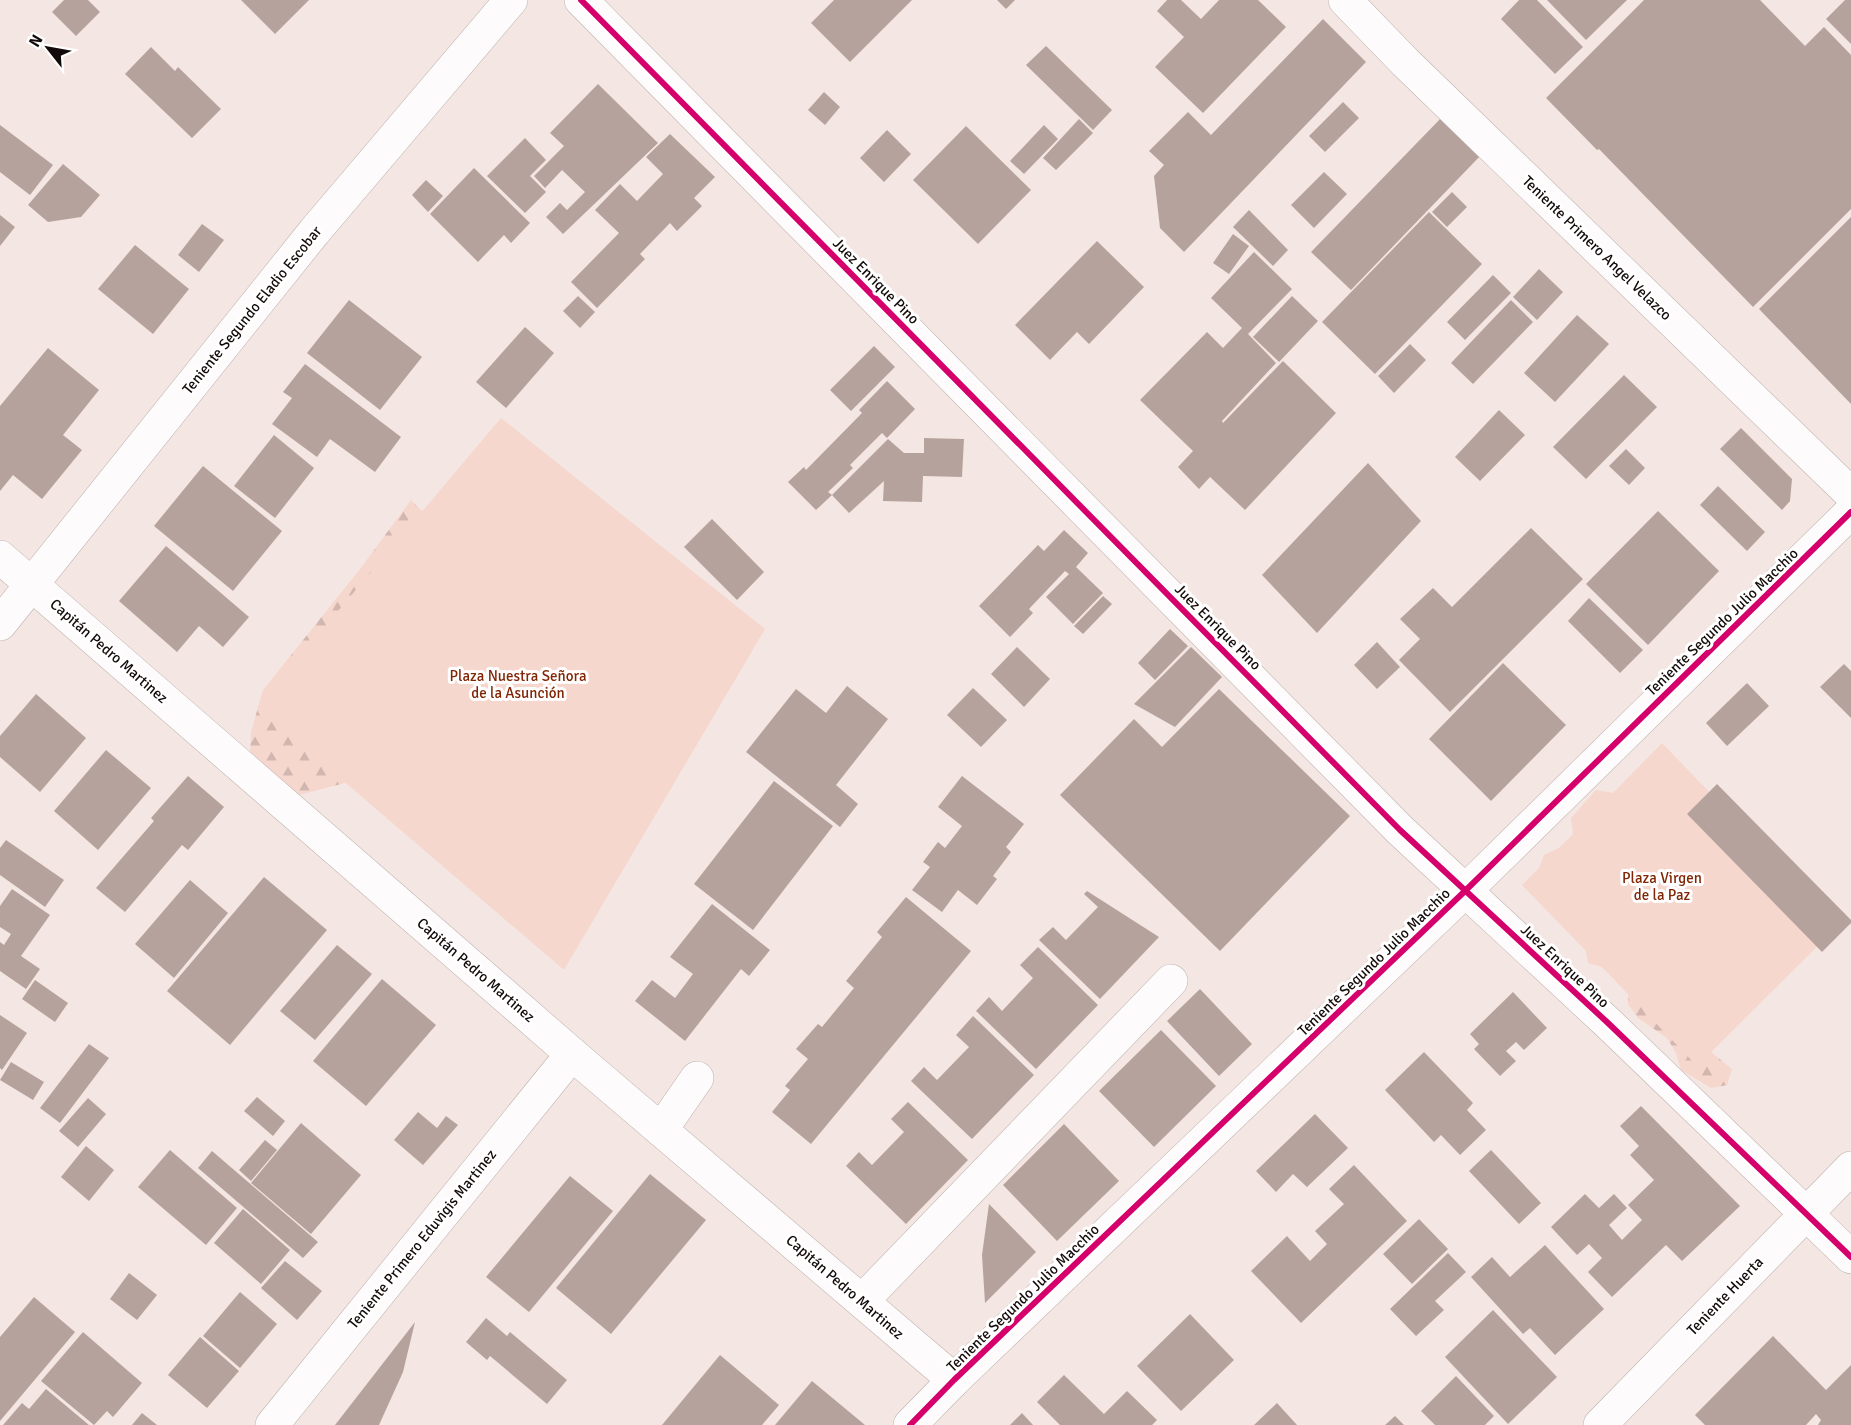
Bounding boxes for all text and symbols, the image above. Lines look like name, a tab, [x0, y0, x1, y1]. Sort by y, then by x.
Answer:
north arrow	[18, 18, 78, 78]
text: N	[25, 31, 47, 51]
street label: Teniente Primero Angel Velazco	[1519, 172, 1676, 324]
street label: Teniente Segundo Eladio Escobar	[179, 222, 326, 398]
street label: Juez Enrique Pino	[829, 234, 923, 328]
street label: Teniente Segundo Julio Macchio	[1642, 544, 1802, 700]
street label: Juez Enrique Pino	[1171, 580, 1265, 674]
street label: Capitán Pedro Martinez	[46, 595, 172, 707]
park label: Plaza Nuestra Señora de la Asunción	[450, 667, 586, 702]
park label: Plaza Virgen de la Paz	[1622, 869, 1702, 904]
street label: Teniente Segundo Julio Macchio	[1294, 884, 1454, 1040]
street label: Capitán Pedro Martinez	[413, 914, 539, 1026]
street label: Juez Enrique Pino	[1517, 920, 1613, 1012]
street label: Teniente Primero Eduvigis Martinez	[344, 1145, 500, 1332]
street label: Teniente Segundo Julio Macchio	[943, 1220, 1103, 1376]
street label: Capitán Pedro Martinez	[782, 1231, 908, 1343]
street label: Teniente Huerta	[1683, 1253, 1767, 1339]

